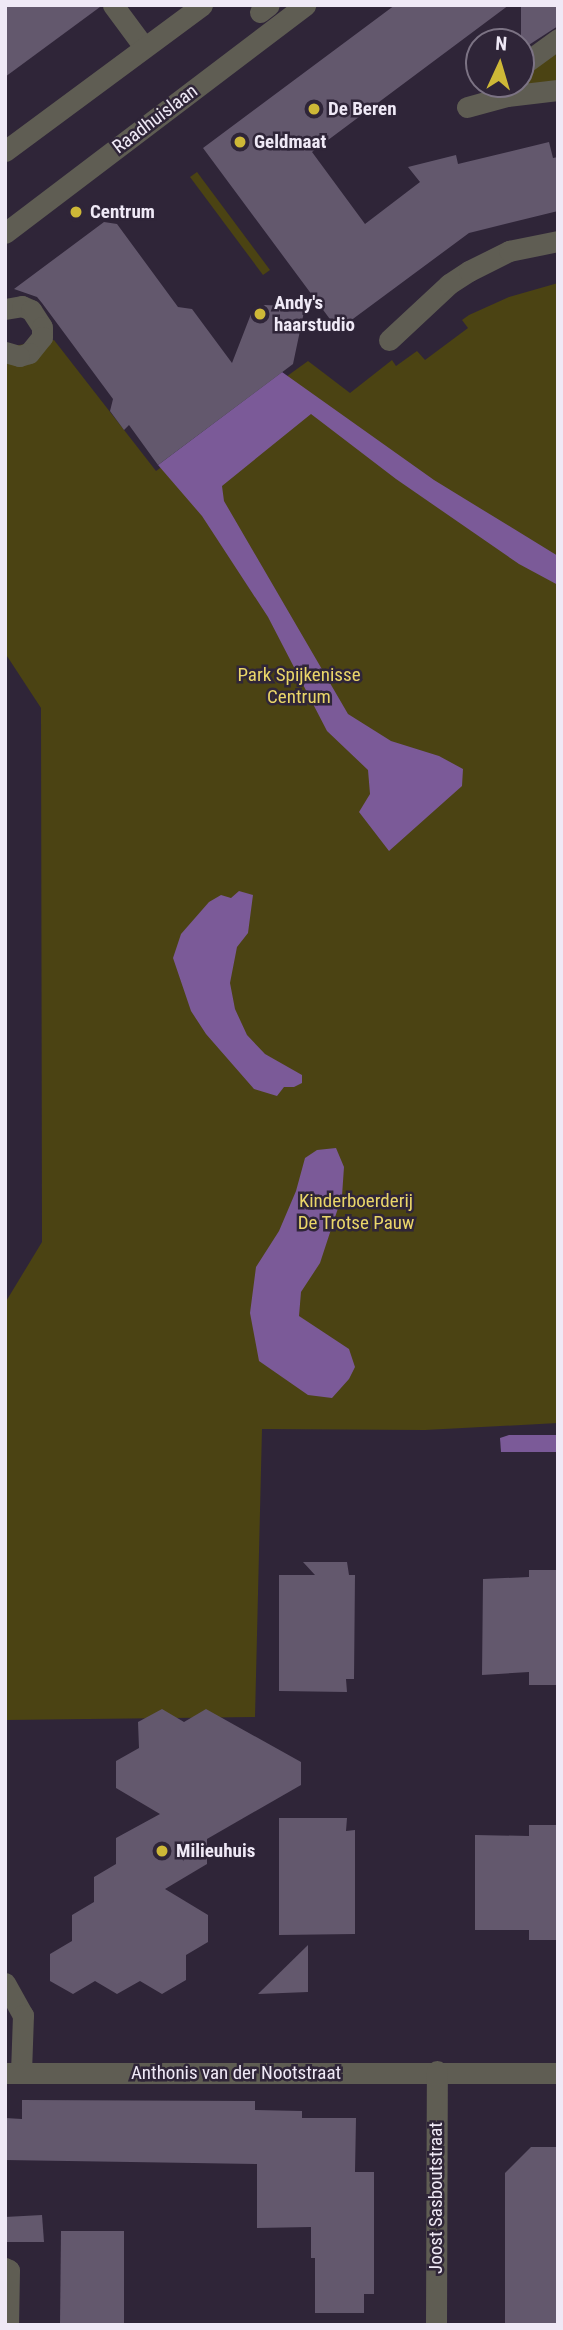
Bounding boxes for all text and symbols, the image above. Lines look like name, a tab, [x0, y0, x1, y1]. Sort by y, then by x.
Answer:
north arrow	[465, 28, 535, 98]
text: N	[495, 32, 508, 55]
street label: Raadhuislaan	[108, 80, 202, 158]
place label: De Beren	[328, 98, 397, 120]
marker: De Beren	[306, 101, 322, 117]
place label: Geldmaat	[254, 131, 326, 153]
marker: Geldmaat	[232, 134, 248, 150]
place label: Centrum	[90, 201, 155, 223]
marker: Centrum	[68, 204, 84, 220]
place label: Andy's haarstudio	[274, 292, 355, 336]
marker: Andy's haarstudio	[252, 306, 268, 322]
park label: Park Spijkenisse Centrum	[237, 664, 361, 708]
park label: Kinderboerderij De Trotse Pauw	[297, 1190, 415, 1234]
place label: Milieuhuis	[176, 1840, 255, 1862]
marker: Milieuhuis	[154, 1843, 170, 1859]
street label: Anthonis van der Nootstraat	[131, 2062, 341, 2084]
street label: Joost Sasboutstraat	[425, 2122, 447, 2274]

